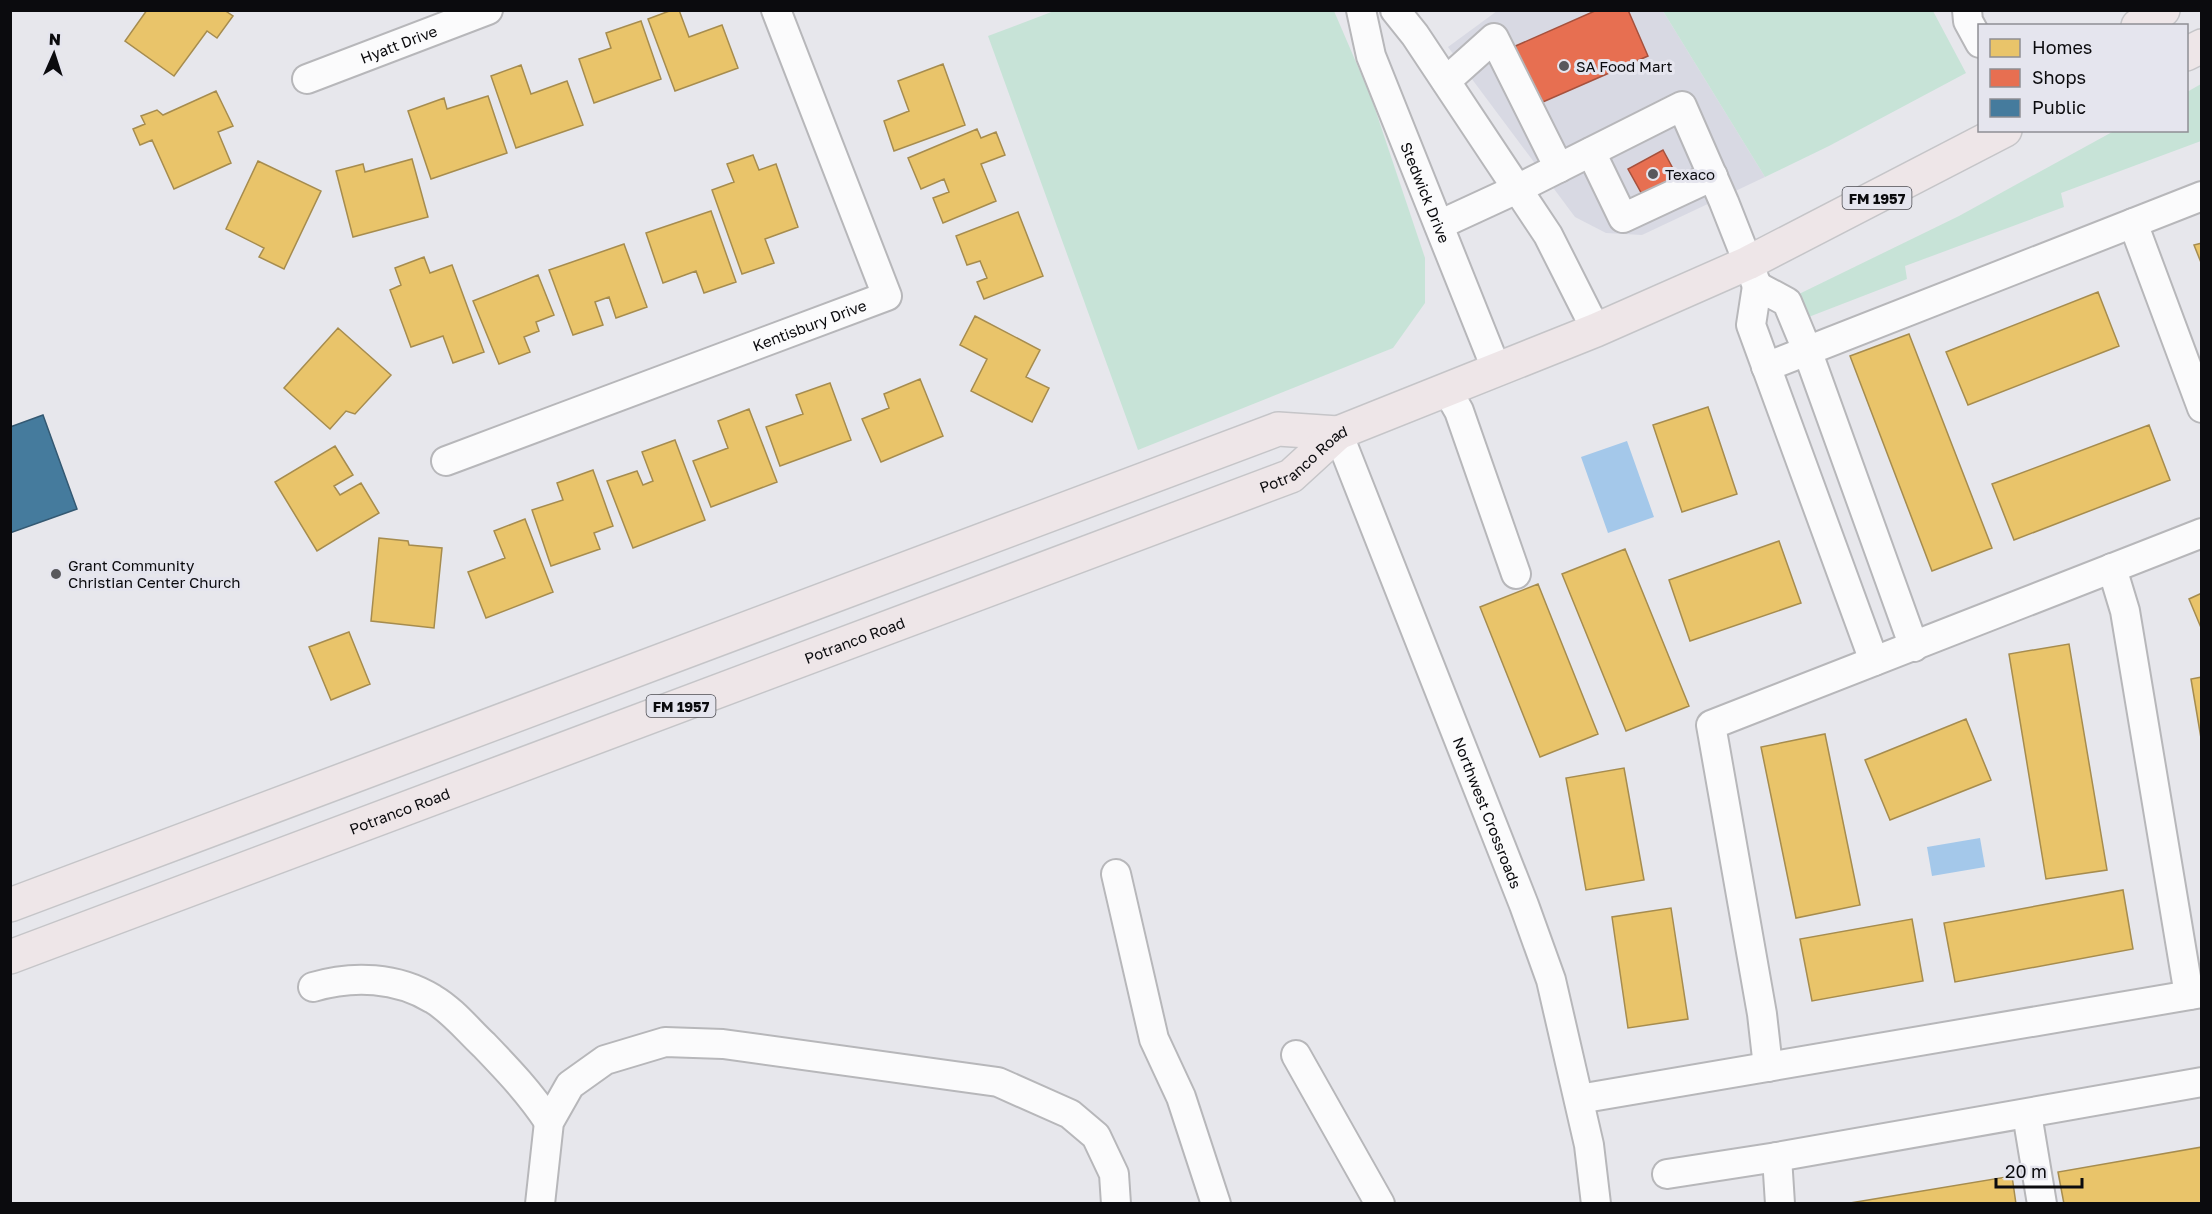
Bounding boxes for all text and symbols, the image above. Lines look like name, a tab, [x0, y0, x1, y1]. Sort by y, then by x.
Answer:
street label: Hyatt Drive	[358, 21, 440, 67]
north arrow	[24, 24, 84, 84]
legend	[1978, 24, 2188, 132]
text: N	[48, 29, 61, 49]
text: Homes	[2032, 36, 2092, 58]
place label: SA Food Mart	[1576, 57, 1673, 75]
marker: SA Food Mart	[1557, 59, 1571, 73]
text: Shops	[2032, 66, 2086, 88]
text: Public	[2032, 96, 2086, 118]
street label: Stedwick Drive	[1397, 139, 1454, 246]
place label: Texaco	[1665, 165, 1715, 183]
marker: Texaco	[1646, 167, 1660, 181]
road number: FM 1957	[1842, 187, 1912, 209]
street label: Kentisbury Drive	[750, 296, 869, 354]
street label: Potranco Road	[1257, 421, 1350, 496]
place label: Grant Community Christian Center Church	[68, 556, 241, 591]
marker: Grant Community Christian Center Church	[49, 567, 63, 581]
street label: Potranco Road	[802, 613, 907, 667]
road number: FM 1957	[646, 695, 716, 717]
street label: Northwest Crossroads	[1450, 734, 1526, 891]
street label: Potranco Road	[347, 784, 452, 838]
scale bar	[1996, 1151, 2082, 1189]
text: 20 m	[2005, 1160, 2047, 1182]

